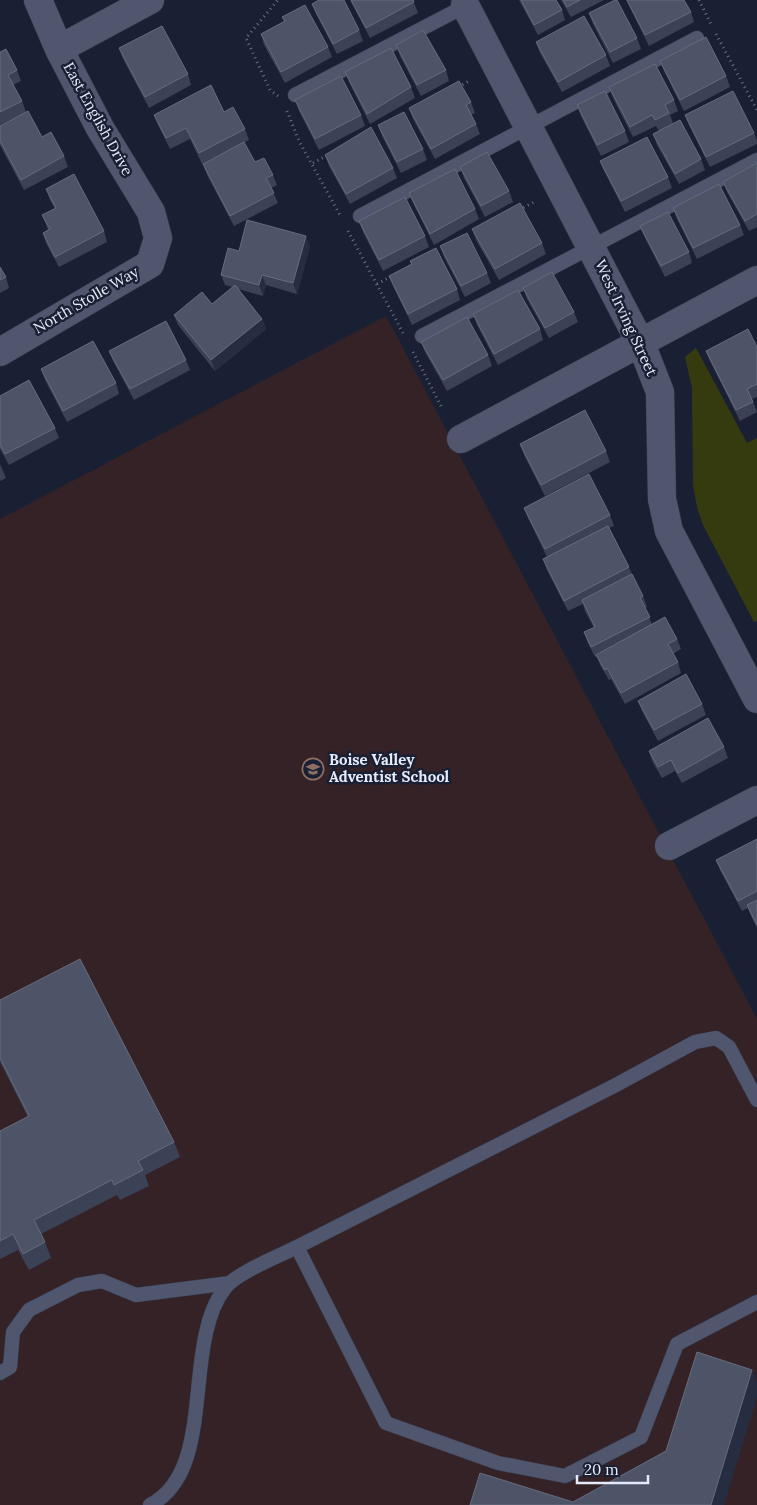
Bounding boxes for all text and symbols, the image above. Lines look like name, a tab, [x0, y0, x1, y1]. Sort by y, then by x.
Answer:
street label: East English Drive	[59, 59, 137, 179]
street label: West Irving Street	[591, 257, 662, 379]
street label: North Stolle Way	[30, 262, 142, 337]
place label: Boise Valley Adventist School	[329, 750, 450, 786]
school or university icon: Boise Valley Adventist School	[301, 757, 325, 781]
scale bar	[577, 1452, 648, 1484]
text: 20 m	[584, 1460, 619, 1479]

